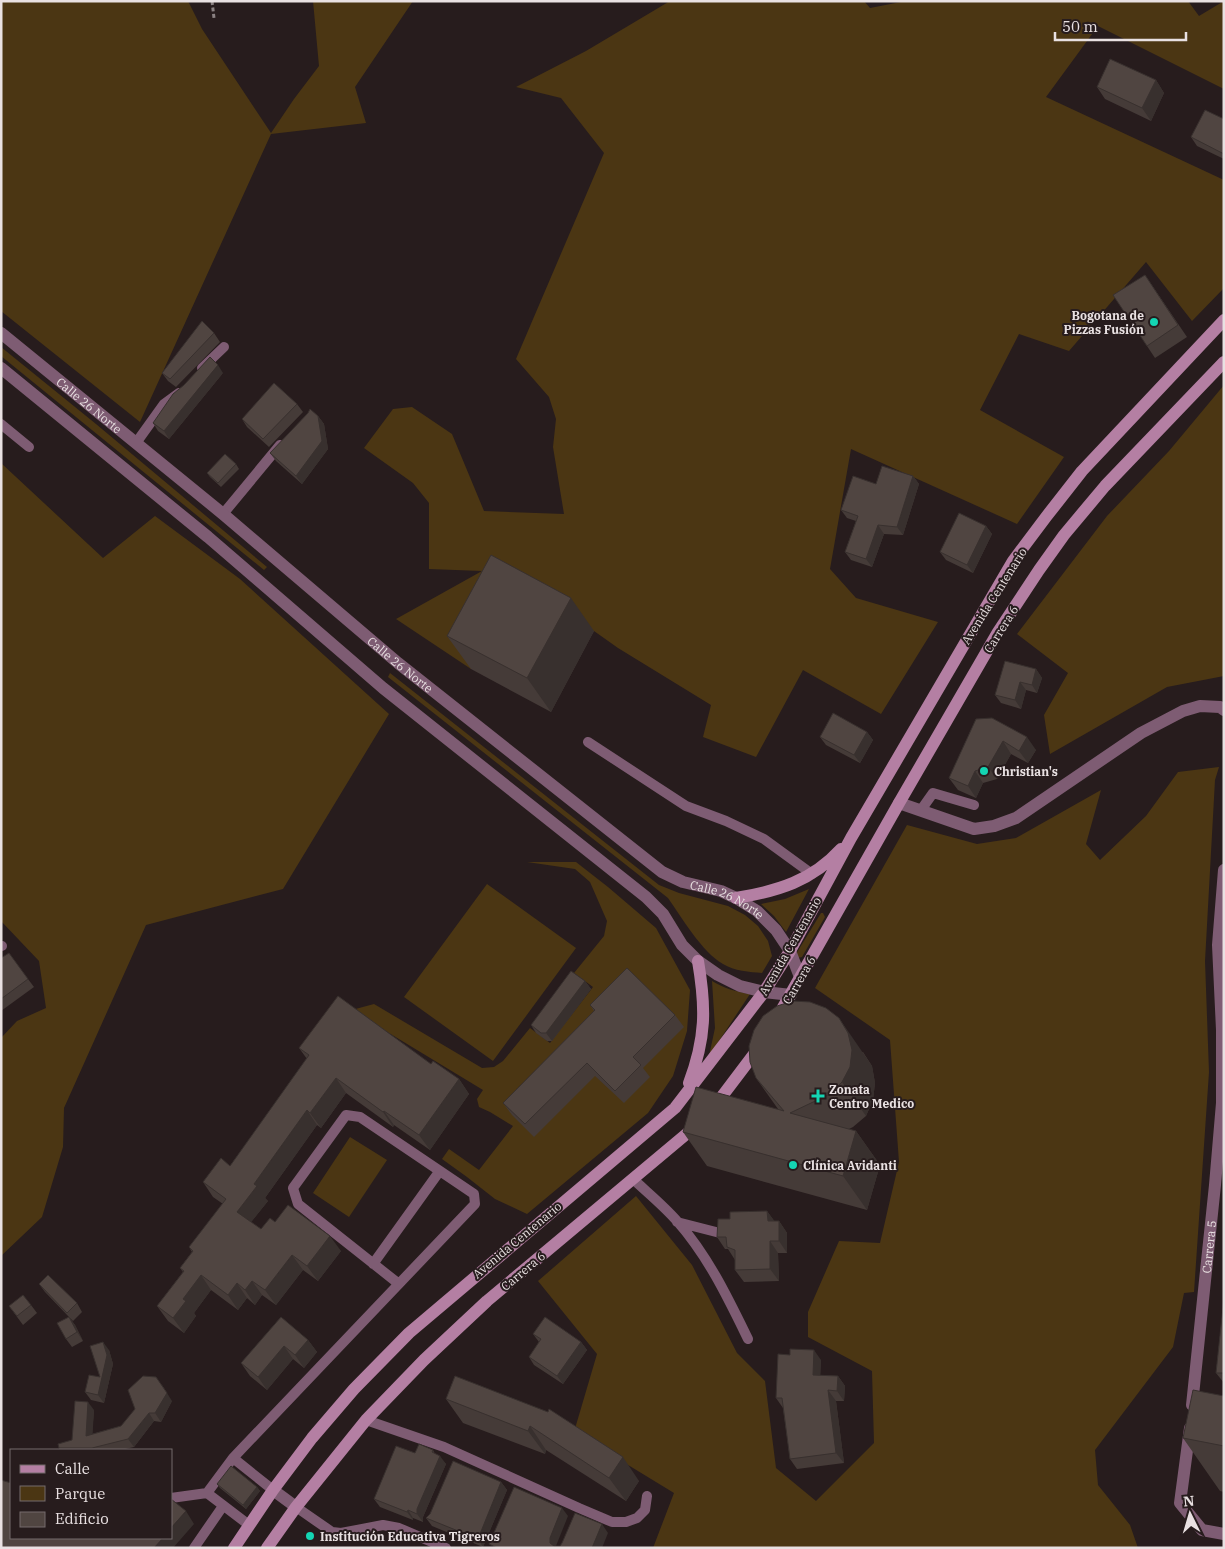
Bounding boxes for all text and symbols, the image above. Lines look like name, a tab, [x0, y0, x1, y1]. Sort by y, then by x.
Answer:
scale bar	[1055, 10, 1186, 42]
text: 50 m	[1062, 17, 1098, 36]
place label: Bogotana de Pizzas Fusión	[1064, 308, 1144, 337]
marker: Bogotana de Pizzas Fusión	[1148, 316, 1160, 328]
street label: Calle 26 Norte	[54, 374, 125, 436]
street label: Avenida Centenario	[958, 545, 1030, 647]
street label: Carrera 6	[981, 602, 1021, 656]
street label: Calle 26 Norte	[365, 633, 436, 695]
place label: Christian's	[994, 764, 1058, 779]
marker: Christian's	[978, 765, 990, 777]
street label: Calle 26 Norte	[689, 876, 768, 922]
street label: Avenida Centenario	[756, 894, 824, 998]
street label: Carrera 6	[779, 953, 819, 1007]
place label: Zonata Centro Medico	[829, 1082, 914, 1111]
marker: Zonata Centro Medico	[811, 1089, 825, 1103]
place label: Clínica Avidanti	[803, 1158, 897, 1173]
marker: Clínica Avidanti	[787, 1159, 799, 1171]
street label: Avenida Centenario	[470, 1198, 565, 1282]
street label: Carrera 5	[1198, 1220, 1219, 1274]
street label: Carrera 6	[498, 1248, 548, 1294]
legend	[10, 1449, 172, 1539]
text: Calle	[55, 1459, 90, 1478]
text: Parque	[55, 1484, 105, 1503]
north arrow	[1165, 1489, 1215, 1539]
text: N	[1183, 1492, 1195, 1510]
text: Edificio	[55, 1509, 109, 1528]
place label: Institución Educativa Tigreros	[320, 1529, 500, 1544]
marker: Institución Educativa Tigreros	[304, 1530, 316, 1542]

